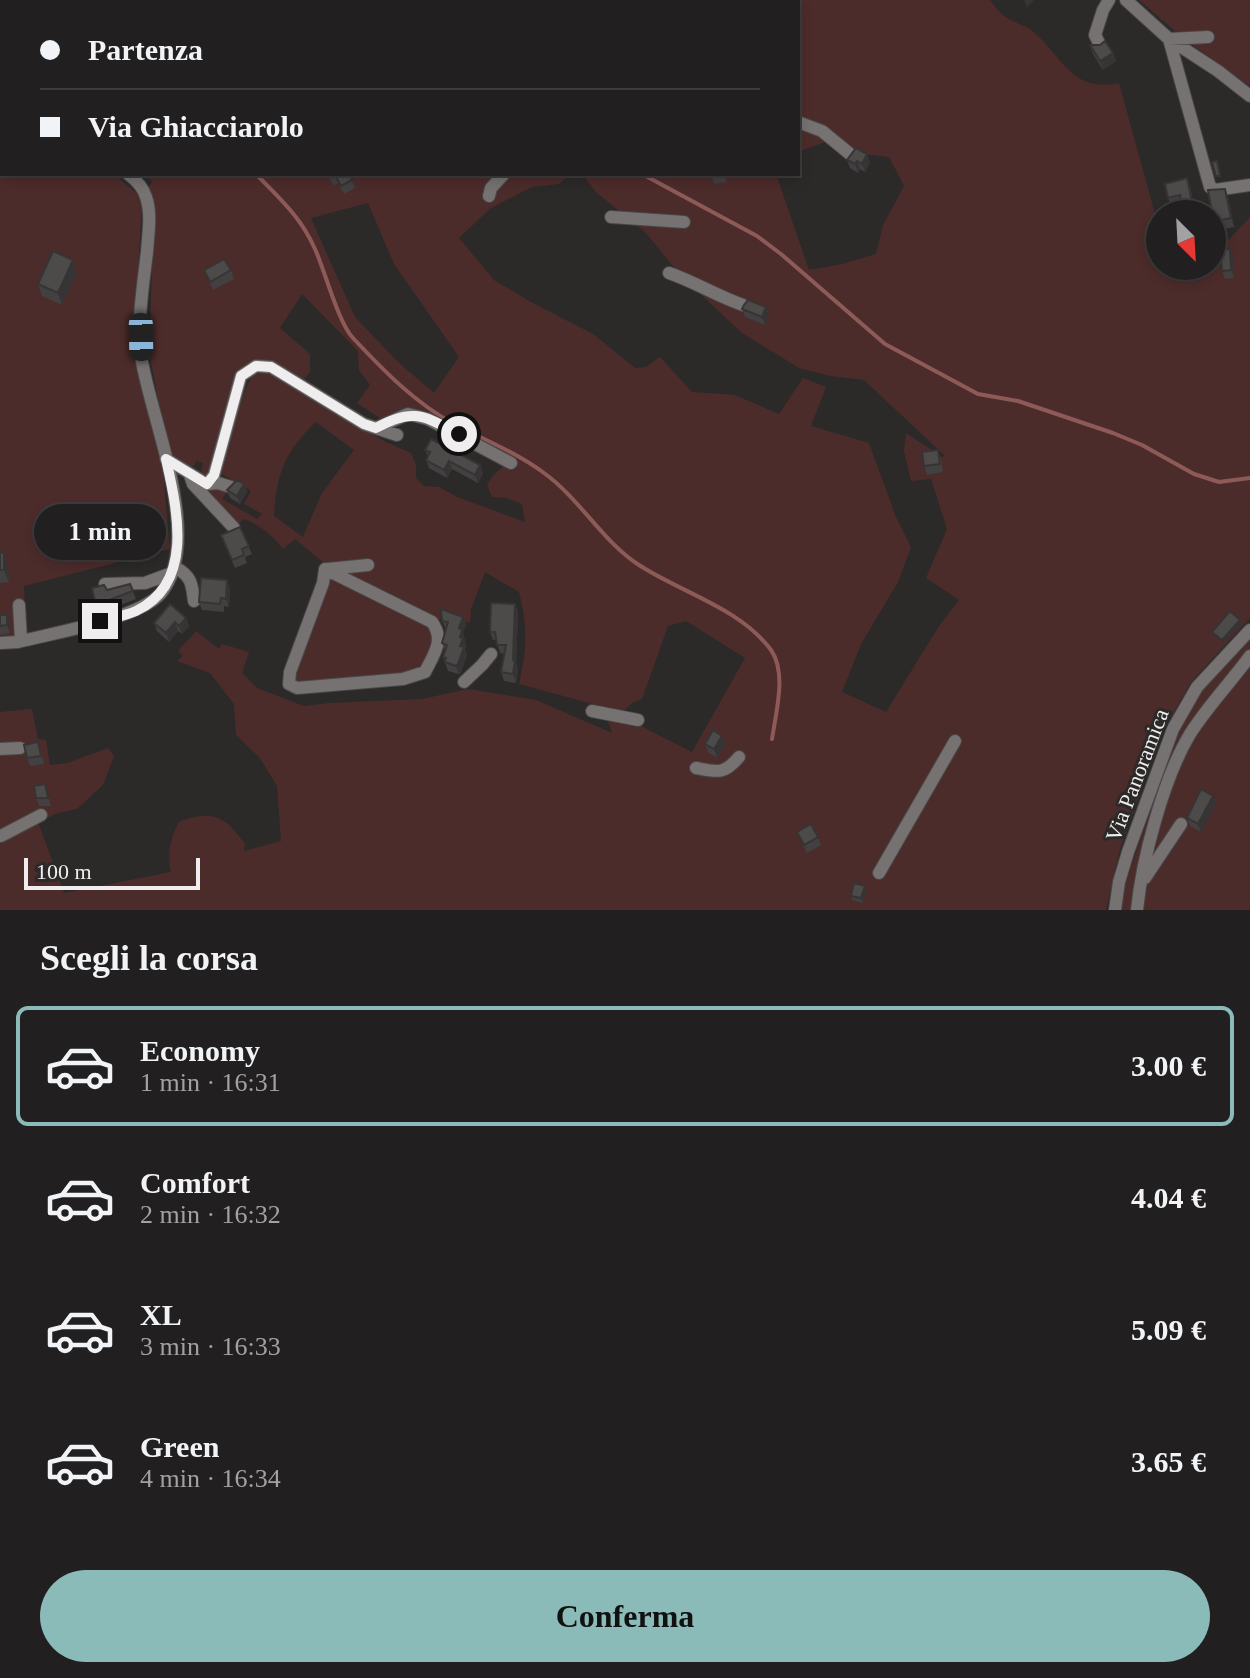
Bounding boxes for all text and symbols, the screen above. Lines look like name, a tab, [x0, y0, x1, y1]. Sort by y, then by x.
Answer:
text: Partenza	[88, 33, 203, 66]
text: Via Ghiacciarolo	[88, 110, 304, 143]
north arrow	[1146, 200, 1226, 280]
map controls	[1146, 200, 1226, 280]
car	[129, 313, 153, 361]
route start	[441, 416, 477, 452]
callout: 1 min	[34, 505, 166, 561]
text: 1 min	[69, 517, 131, 546]
route end	[82, 603, 118, 639]
street label: Via Panoramica	[1100, 705, 1174, 845]
scale bar	[24, 854, 200, 890]
text: 100 m	[36, 859, 92, 884]
text: Scegli la corsa	[40, 938, 258, 978]
icon: car	[44, 1030, 116, 1102]
text: Economy	[140, 1034, 260, 1067]
text: 3.00 €	[1131, 1049, 1206, 1082]
text: 1 min · 16:31	[140, 1068, 281, 1097]
icon: car	[44, 1162, 116, 1234]
text: Comfort	[140, 1166, 250, 1199]
text: 4.04 €	[1131, 1181, 1206, 1214]
text: 2 min · 16:32	[140, 1200, 281, 1229]
icon: car	[44, 1294, 116, 1366]
text: XL	[140, 1298, 182, 1331]
text: 5.09 €	[1131, 1313, 1206, 1346]
text: 3 min · 16:33	[140, 1332, 281, 1361]
icon: car	[44, 1426, 116, 1498]
text: Green	[140, 1430, 219, 1463]
text: 3.65 €	[1131, 1445, 1206, 1478]
text: 4 min · 16:34	[140, 1464, 281, 1493]
button: Conferma	[40, 1570, 1210, 1662]

